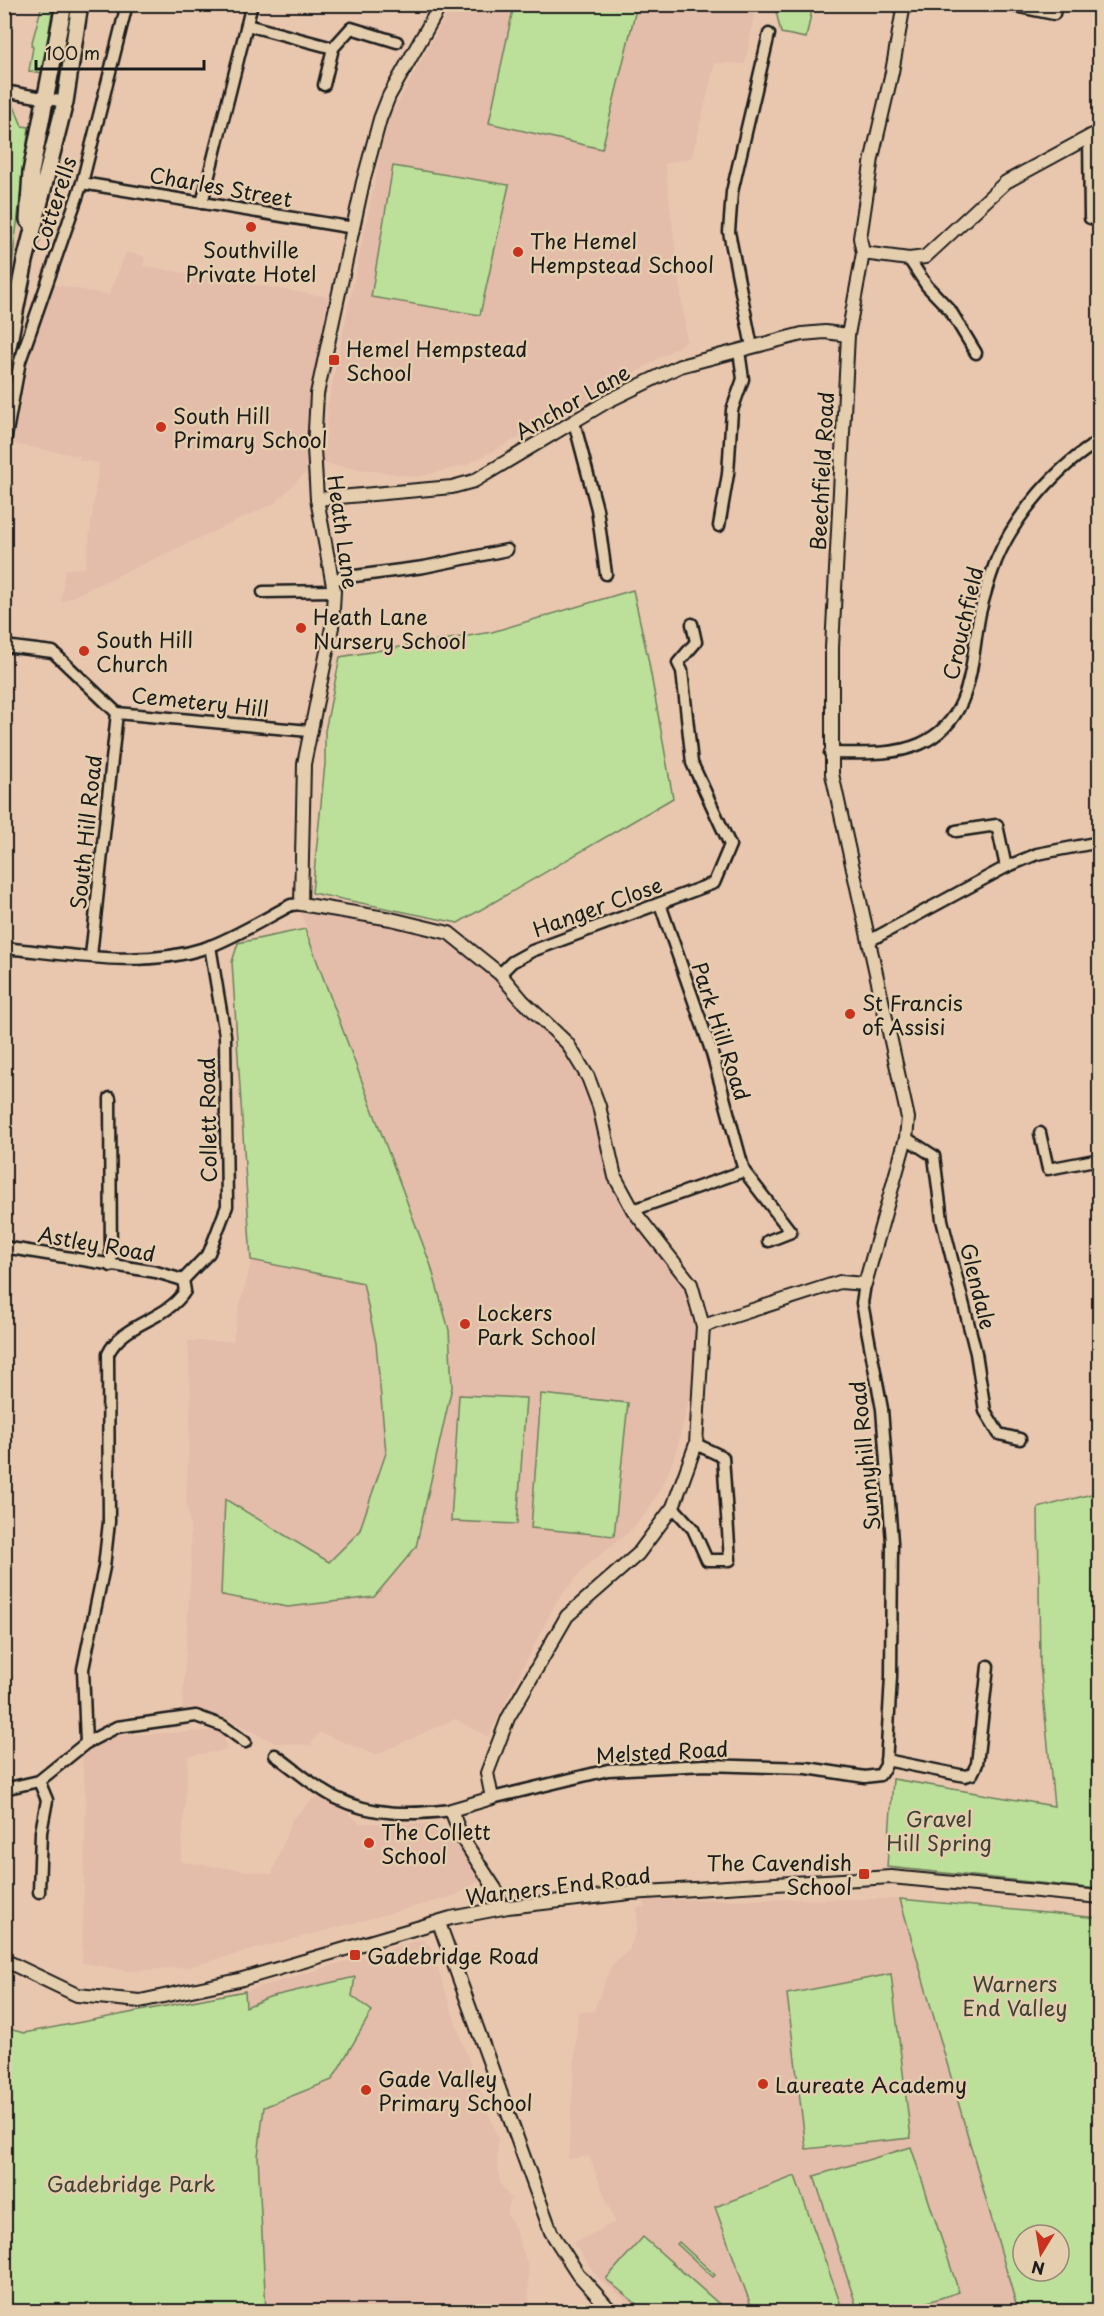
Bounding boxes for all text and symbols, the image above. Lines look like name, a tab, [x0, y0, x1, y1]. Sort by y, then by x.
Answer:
scale bar	[36, 33, 204, 71]
text: 100 m	[45, 39, 100, 66]
street label: Cotterells	[22, 152, 84, 256]
street label: Charles Street	[147, 158, 295, 214]
marker: Southville Private Hotel	[244, 220, 258, 234]
place label: The Hemel Hempstead School	[530, 224, 714, 280]
place label: Southville Private Hotel	[186, 233, 316, 289]
marker: The Hemel Hempstead School	[511, 245, 525, 259]
place label: Hemel Hempstead School	[346, 332, 527, 388]
marker: Hemel Hempstead School	[327, 353, 341, 367]
street label: Anchor Lane	[508, 355, 636, 447]
street label: Beechfield Road	[801, 391, 841, 551]
place label: South Hill Primary School	[173, 399, 328, 455]
marker: South Hill Primary School	[154, 420, 168, 434]
street label: Heath Lane	[320, 473, 368, 591]
street label: Crouchfield	[933, 563, 991, 683]
place label: Heath Lane Nursery School	[313, 600, 467, 656]
marker: Heath Lane Nursery School	[294, 621, 308, 635]
place label: South Hill Church	[96, 623, 193, 679]
marker: South Hill Church	[77, 644, 91, 658]
street label: Cemetery Hill	[130, 678, 270, 724]
street label: South Hill Road	[61, 753, 109, 911]
street label: Hanger Close	[528, 868, 666, 944]
street label: Park Hill Road	[685, 958, 759, 1104]
place label: St Francis of Assisi	[862, 986, 963, 1042]
marker: St Francis of Assisi	[843, 1007, 857, 1021]
street label: Collett Road	[190, 1057, 224, 1183]
street label: Astley Road	[36, 1217, 158, 1269]
street label: Glendale	[953, 1239, 1005, 1333]
place label: Lockers Park School	[477, 1296, 596, 1352]
marker: Lockers Park School	[458, 1317, 472, 1331]
street label: Sunnyhill Road	[840, 1379, 888, 1533]
street label: Melsted Road	[595, 1732, 729, 1770]
park label: Gravel Hill Spring	[886, 1802, 992, 1858]
place label: The Collett School	[381, 1815, 491, 1871]
marker: The Collett School	[362, 1836, 376, 1850]
place label: The Cavendish School	[707, 1846, 852, 1902]
street label: Warners End Road	[464, 1858, 652, 1912]
marker: The Cavendish School	[857, 1867, 871, 1881]
place label: Gadebridge Road	[367, 1939, 539, 1971]
marker: Gadebridge Road	[348, 1948, 362, 1962]
park label: Warners End Valley	[962, 1967, 1068, 2023]
place label: Gade Valley Primary School	[378, 2062, 533, 2118]
place label: Laureate Academy	[775, 2068, 967, 2100]
marker: Laureate Academy	[756, 2077, 770, 2091]
marker: Gade Valley Primary School	[359, 2083, 373, 2097]
park label: Gadebridge Park	[47, 2167, 216, 2199]
north arrow	[1011, 2223, 1071, 2283]
text: N	[1029, 2256, 1046, 2282]

